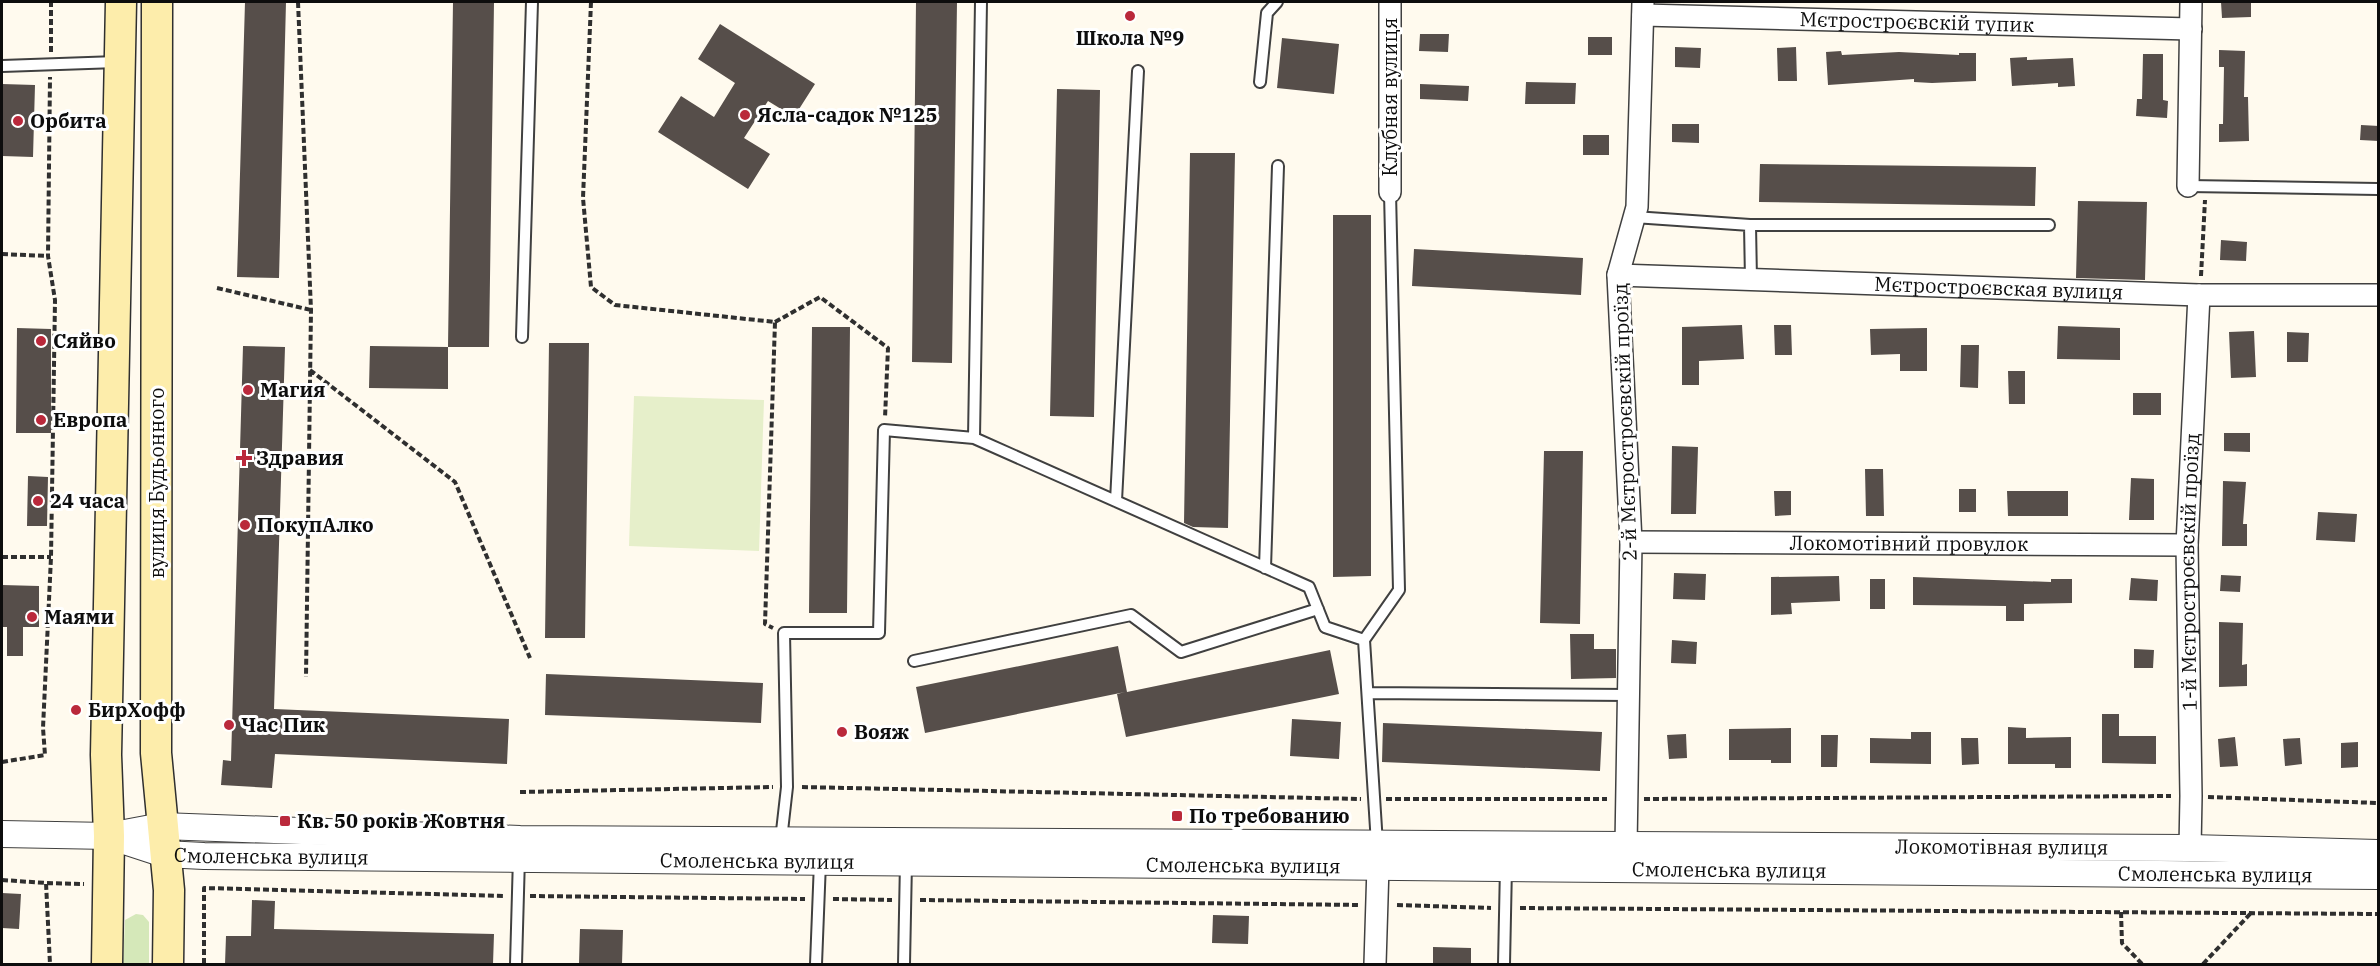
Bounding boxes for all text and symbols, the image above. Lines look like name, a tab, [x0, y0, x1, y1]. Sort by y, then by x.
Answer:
street label: Мєтростроєвскій тупик	[1799, 5, 2035, 38]
marker: Школа №9	[1123, 9, 1137, 23]
street label: Клубная вулиця	[1376, 17, 1403, 177]
place label: Школа №9	[1076, 24, 1184, 51]
place label: Ясла-садок №125	[757, 101, 938, 128]
place label: Орбита	[30, 107, 107, 134]
marker: Ясла-садок №125	[738, 108, 752, 122]
marker: Орбита	[11, 114, 25, 128]
street label: Мєтростроєвская вулиця	[1874, 270, 2124, 305]
street label: 2-й Мєтростроєвскій проїзд	[1606, 283, 1643, 561]
place label: Сяйво	[53, 327, 116, 354]
marker: Сяйво	[34, 334, 48, 348]
place label: Магия	[260, 376, 326, 403]
marker: Магия	[241, 383, 255, 397]
street label: вулиця Будьонного	[143, 388, 170, 578]
place label: Европа	[53, 406, 128, 433]
marker: Европа	[34, 413, 48, 427]
street label: 1-й Мєтростроєвскій проїзд	[2173, 432, 2205, 711]
place label: Здравия	[256, 444, 344, 471]
marker: Здравия	[237, 451, 251, 465]
place label: 24 часа	[50, 487, 125, 514]
marker: 24 часа	[31, 494, 45, 508]
place label: ПокупАлко	[257, 511, 374, 538]
marker: ПокупАлко	[238, 518, 252, 532]
street label: Локомотівний провулок	[1789, 529, 2029, 557]
place label: Маями	[44, 603, 114, 630]
marker: Маями	[25, 610, 39, 624]
place label: БирХофф	[88, 696, 186, 723]
marker: БирХофф	[69, 703, 83, 717]
place label: Час Пик	[241, 711, 325, 738]
marker: Час Пик	[222, 718, 236, 732]
place label: Вояж	[854, 718, 909, 745]
marker: Вояж	[835, 725, 849, 739]
place label: По требованию	[1189, 802, 1350, 829]
place label: Кв. 50 років Жовтня	[297, 807, 505, 834]
marker: По требованию	[1170, 809, 1184, 823]
marker: Кв. 50 років Жовтня	[278, 814, 292, 828]
street label: Локомотівная вулиця	[1895, 832, 2109, 861]
street label: Смоленська вулиця	[173, 841, 369, 871]
street label: Смоленська вулиця	[660, 846, 855, 875]
street label: Смоленська вулиця	[1146, 851, 1341, 879]
street label: Смоленська вулиця	[1632, 855, 1827, 884]
street label: Смоленська вулиця	[2118, 860, 2313, 888]

